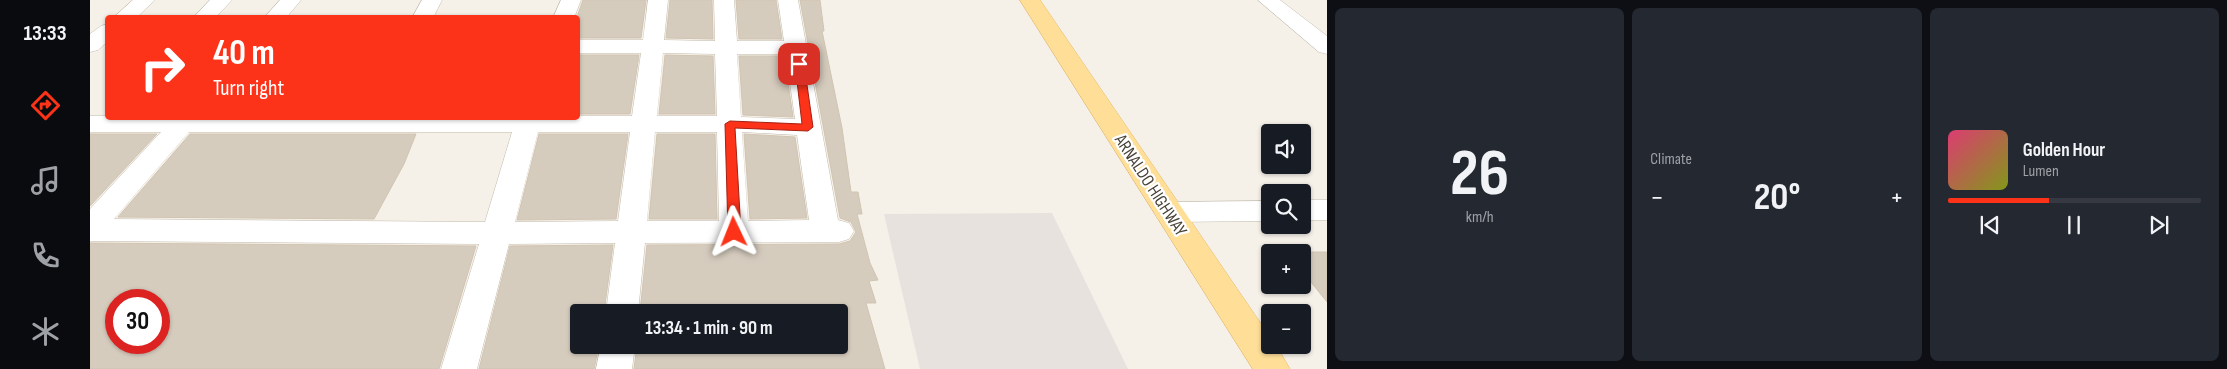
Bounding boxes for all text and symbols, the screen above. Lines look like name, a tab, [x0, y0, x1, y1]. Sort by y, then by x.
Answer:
text: 13:33	[23, 20, 67, 47]
text: 40 m	[213, 32, 275, 75]
icon: right	[130, 35, 195, 100]
pin	[778, 43, 820, 85]
icon: arrive	[785, 50, 813, 78]
text: Turn right	[213, 75, 284, 102]
icon: directions	[28, 88, 63, 123]
map controls	[1261, 124, 1311, 354]
button: sound	[1261, 124, 1311, 174]
street label: ARNALDO HIGHWAY	[1109, 130, 1191, 240]
text: 26	[1450, 136, 1509, 214]
text: Golden Hour	[2023, 139, 2105, 162]
text: Climate	[1650, 150, 1692, 169]
text: Lumen	[2023, 162, 2059, 181]
icon: music	[28, 163, 63, 198]
text: 20°	[1754, 175, 1800, 220]
text: −	[1650, 181, 1664, 214]
text: +	[1890, 181, 1904, 214]
button: search	[1261, 184, 1311, 234]
position arrow	[707, 205, 759, 257]
text: km/h	[1466, 208, 1494, 227]
icon: previous	[1976, 211, 2004, 239]
icon: pause	[2060, 211, 2088, 239]
icon: next	[2145, 211, 2173, 239]
icon: phone	[28, 238, 63, 273]
button: +	[1261, 244, 1311, 294]
speed limit sign: 30	[105, 289, 170, 354]
button: −	[1261, 304, 1311, 354]
icon: climate	[28, 314, 63, 349]
text: 13:34 · 1 min · 90 m	[645, 317, 773, 340]

